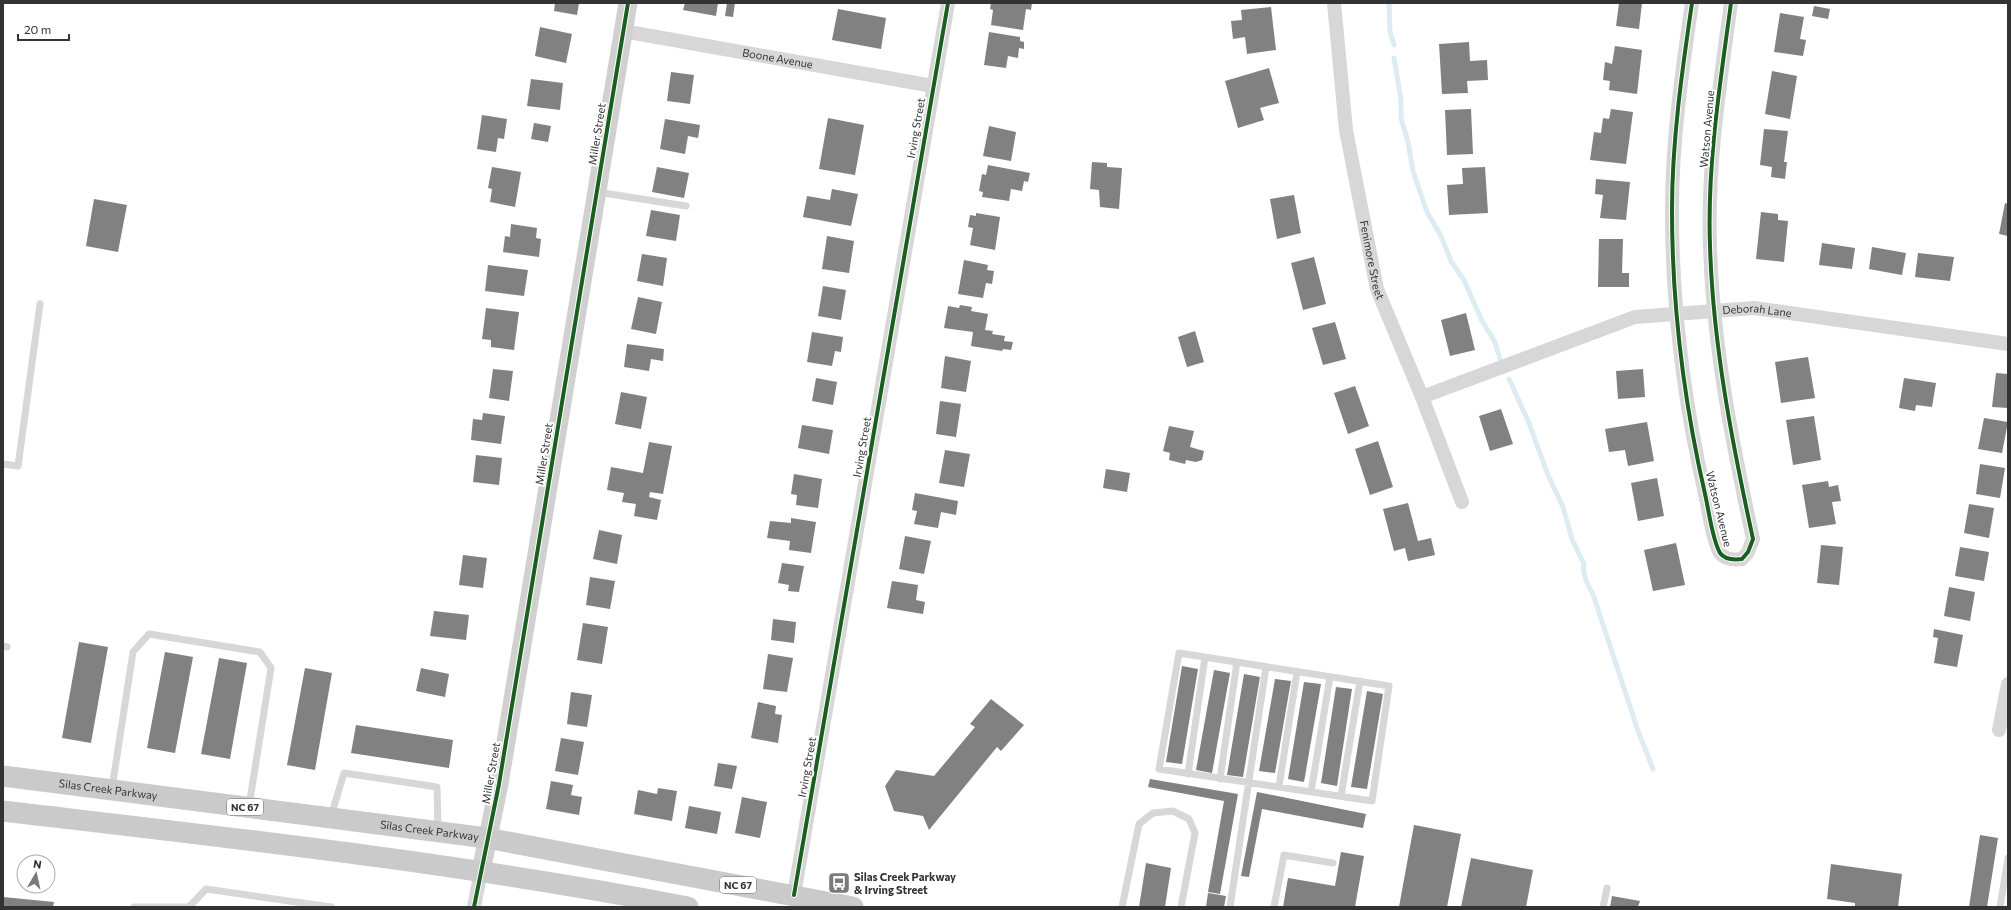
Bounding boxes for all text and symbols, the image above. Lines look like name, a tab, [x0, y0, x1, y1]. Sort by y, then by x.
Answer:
scale bar	[18, 16, 69, 42]
text: 20 m	[24, 22, 51, 36]
street label: Boone Avenue	[741, 45, 814, 71]
street label: Watson Avenue	[1697, 90, 1716, 168]
street label: Irving Street	[904, 96, 927, 159]
street label: Miller Street	[585, 102, 608, 166]
street label: Fenimore Street	[1358, 219, 1388, 302]
street label: Deborah Lane	[1722, 301, 1793, 319]
street label: Irving Street	[850, 415, 873, 478]
street label: Miller Street	[532, 422, 555, 486]
street label: Watson Avenue	[1704, 470, 1735, 548]
street label: Irving Street	[795, 735, 818, 798]
street label: Miller Street	[479, 741, 502, 805]
street label: Silas Creek Parkway	[58, 776, 159, 802]
road number: NC 67	[227, 799, 263, 815]
street label: Silas Creek Parkway	[379, 817, 480, 843]
north arrow	[16, 854, 56, 894]
text: N	[33, 857, 43, 871]
bus stop icon: Silas Creek Parkway & Irving Street	[826, 870, 852, 896]
place label: Silas Creek Parkway & Irving Street	[854, 870, 956, 896]
road number: NC 67	[720, 877, 756, 893]

